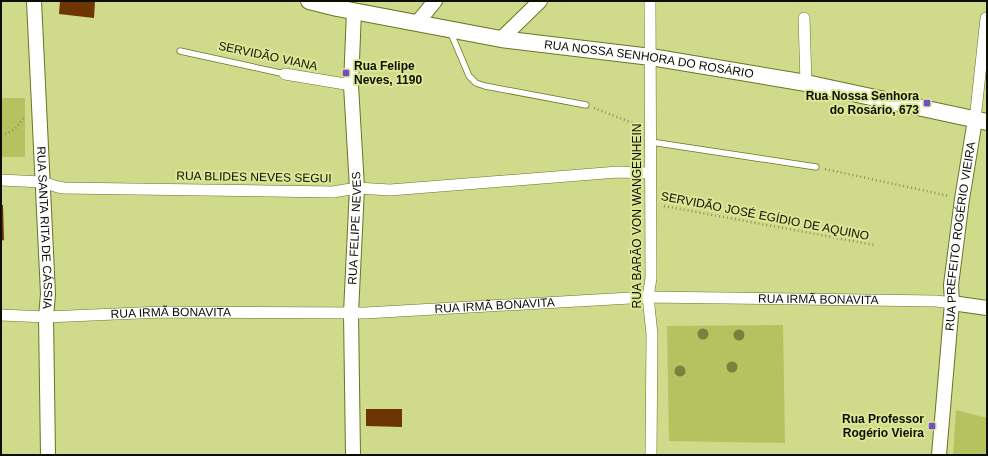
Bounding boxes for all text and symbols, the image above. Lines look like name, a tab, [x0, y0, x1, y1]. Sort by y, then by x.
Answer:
street label: RUA NOSSA SENHORA DO ROSÁRIO	[543, 37, 755, 81]
street label: SERVIDÃO VIANA	[217, 39, 319, 73]
place label: Rua Felipe Neves, 1190	[354, 59, 422, 87]
marker: Rua Felipe Neves, 1190	[341, 68, 351, 78]
place label: Rua Nossa Senhora do Rosário, 673	[806, 89, 919, 117]
marker: Rua Nossa Senhora do Rosário, 673	[922, 98, 932, 108]
street label: RUA BARÃO VON WANGENHEIN	[630, 124, 644, 308]
street label: RUA PREFEITO ROGÉRIO VIEIRA	[943, 141, 978, 331]
street label: RUA SANTA RITA DE CÁSSIA	[34, 146, 55, 310]
street label: RUA BLIDES NEVES SEGUI	[176, 169, 332, 185]
street label: RUA FELIPE NEVES	[345, 171, 364, 285]
street label: SERVIDÃO JOSÉ EGÍDIO DE AQUINO	[660, 188, 870, 243]
street label: RUA IRMÃ BONAVITA	[758, 292, 879, 307]
street label: RUA IRMÃ BONAVITA	[434, 295, 555, 316]
street label: RUA IRMÃ BONAVITA	[110, 305, 231, 321]
place label: Rua Professor Rogério Vieira	[842, 412, 924, 440]
marker: Rua Professor Rogério Vieira	[927, 421, 937, 431]

